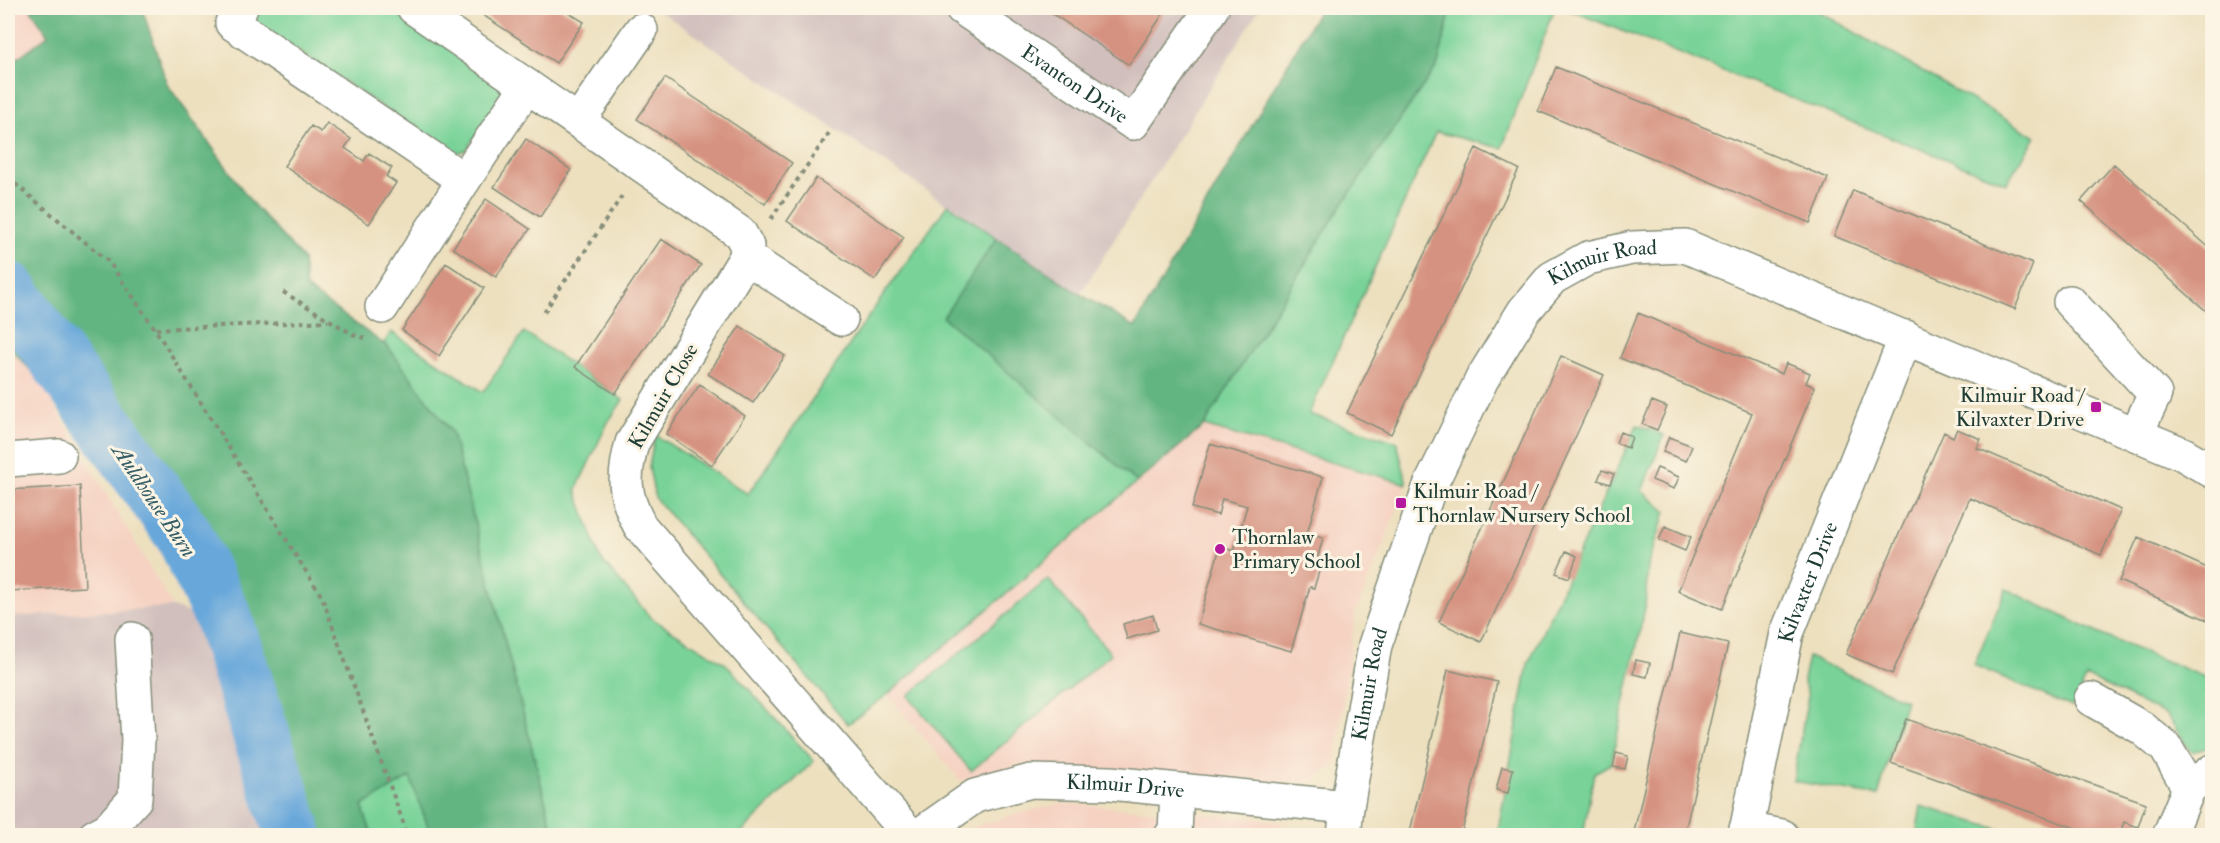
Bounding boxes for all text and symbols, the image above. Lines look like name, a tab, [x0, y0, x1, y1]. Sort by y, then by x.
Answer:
street label: Evanton Drive	[1016, 39, 1133, 130]
street label: Kilmuir Road	[1543, 234, 1658, 292]
street label: Kilmuir Close	[622, 339, 705, 454]
place label: Kilmuir Road / Kilvaxter Drive	[1956, 382, 2087, 433]
marker: Kilmuir Road / Kilvaxter Drive	[2089, 400, 2103, 414]
water label: Auldhouse Burn	[105, 437, 203, 563]
place label: Kilmuir Road / Thornlaw Nursery School	[1413, 478, 1631, 529]
marker: Kilmuir Road / Thornlaw Nursery School	[1394, 496, 1408, 510]
street label: Kilvaxter Drive	[1772, 518, 1844, 645]
place label: Thornlaw Primary School	[1232, 524, 1361, 575]
marker: Thornlaw Primary School	[1213, 542, 1227, 556]
street label: Kilmuir Road	[1346, 623, 1394, 743]
street label: Kilmuir Drive	[1066, 769, 1186, 804]

